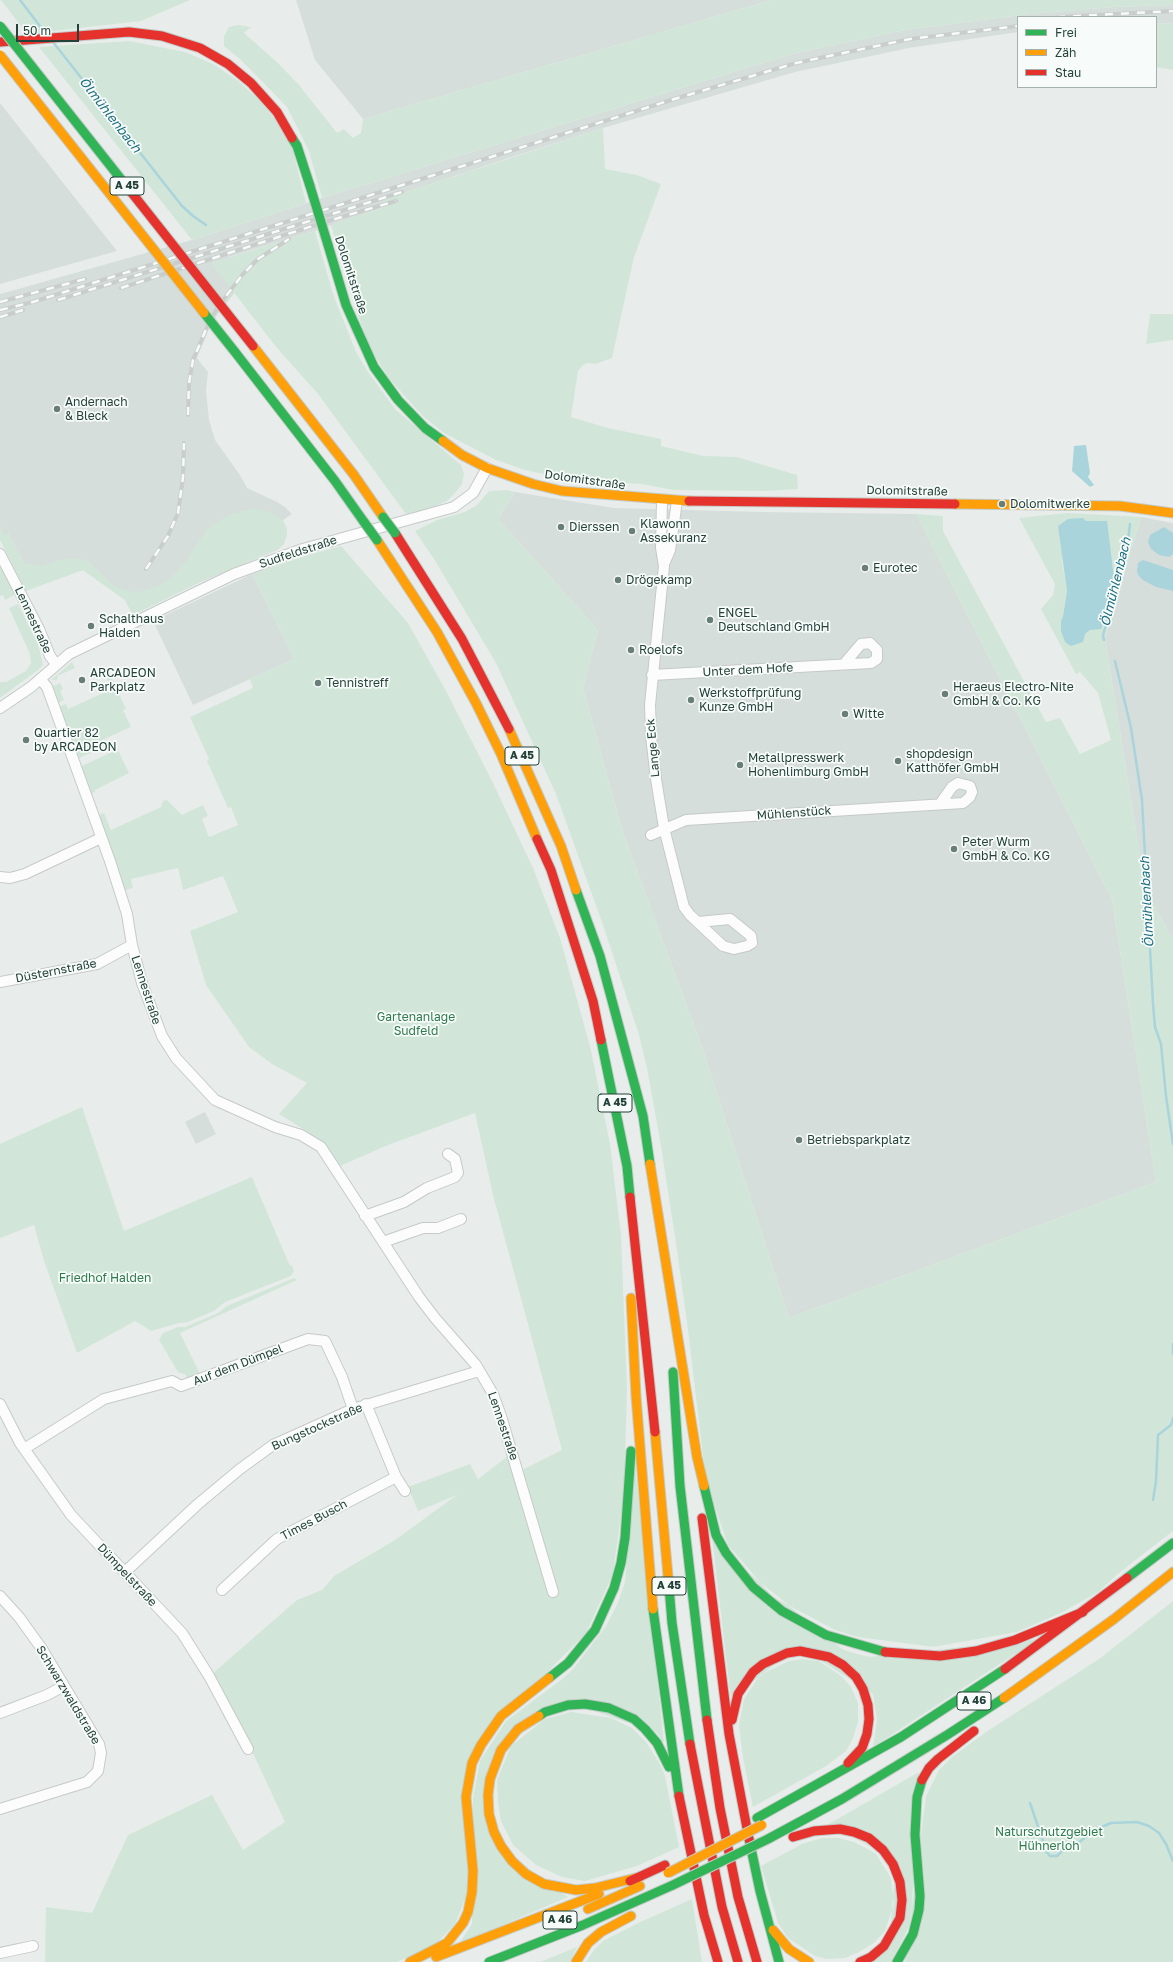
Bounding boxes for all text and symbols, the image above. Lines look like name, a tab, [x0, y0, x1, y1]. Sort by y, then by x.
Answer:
scale bar	[18, 16, 81, 42]
legend	[1017, 16, 1157, 88]
text: 50 m	[23, 23, 51, 38]
text: Frei	[1055, 25, 1077, 40]
text: Zäh	[1055, 45, 1076, 60]
text: Stau	[1055, 65, 1081, 80]
water label: Ölmühlenbach	[76, 74, 144, 156]
road number: A 45	[110, 177, 144, 195]
street label: Dolomitstraße	[332, 234, 370, 316]
place label: Andernach & Bleck	[65, 395, 128, 423]
marker: Andernach & Bleck	[52, 404, 62, 414]
street label: Dolomitstraße	[544, 467, 626, 493]
street label: Dolomitstraße	[866, 483, 948, 499]
place label: Dolomitwerke	[1010, 497, 1090, 511]
marker: Dolomitwerke	[997, 499, 1007, 509]
place label: Klawonn Assekuranz	[640, 517, 707, 545]
place label: Dierssen	[569, 520, 619, 534]
marker: Dierssen	[556, 522, 566, 532]
marker: Klawonn Assekuranz	[627, 526, 637, 536]
street label: Sudfeldstraße	[257, 533, 339, 571]
water label: Ölmühlenbach	[1097, 536, 1135, 628]
place label: Eurotec	[873, 561, 918, 575]
marker: Eurotec	[860, 563, 870, 573]
place label: Drögekamp	[626, 573, 692, 587]
marker: Drögekamp	[613, 575, 623, 585]
street label: Lennestraße	[11, 584, 55, 656]
place label: ENGEL Deutschland GmbH	[718, 606, 830, 634]
place label: Schalthaus Halden	[99, 612, 164, 640]
marker: ENGEL Deutschland GmbH	[705, 615, 715, 625]
marker: Schalthaus Halden	[86, 621, 96, 631]
place label: Roelofs	[639, 643, 683, 657]
marker: Roelofs	[626, 645, 636, 655]
street label: Unter dem Hofe	[702, 660, 794, 680]
place label: ARCADEON Parkplatz	[90, 666, 156, 694]
marker: ARCADEON Parkplatz	[77, 675, 87, 685]
place label: Tennistreff	[326, 676, 389, 690]
marker: Tennistreff	[313, 678, 323, 688]
place label: Heraeus Electro-Nite GmbH & Co. KG	[953, 680, 1074, 708]
place label: Werkstoffprüfung Kunze GmbH	[699, 686, 801, 714]
marker: Heraeus Electro-Nite GmbH & Co. KG	[940, 689, 950, 699]
marker: Werkstoffprüfung Kunze GmbH	[686, 695, 696, 705]
place label: Witte	[853, 707, 884, 721]
marker: Witte	[840, 709, 850, 719]
street label: Lange Eck	[643, 718, 663, 778]
place label: Quartier 82 by ARCADEON	[34, 726, 117, 754]
marker: Quartier 82 by ARCADEON	[21, 735, 31, 745]
road number: A 45	[505, 747, 539, 765]
place label: shopdesign Katthöfer GmbH	[906, 747, 999, 775]
place label: Metallpresswerk Hohenlimburg GmbH	[748, 751, 869, 779]
marker: shopdesign Katthöfer GmbH	[893, 756, 903, 766]
marker: Metallpresswerk Hohenlimburg GmbH	[735, 760, 745, 770]
street label: Mühlenstück	[756, 803, 832, 823]
place label: Peter Wurm GmbH & Co. KG	[962, 835, 1050, 863]
marker: Peter Wurm GmbH & Co. KG	[949, 844, 959, 854]
water label: Ölmühlenbach	[1137, 856, 1157, 948]
street label: Lennestraße	[128, 954, 164, 1026]
street label: Düsternstraße	[14, 956, 98, 986]
park label: Gartenanlage Sudfeld	[377, 1010, 455, 1038]
road number: A 45	[598, 1094, 632, 1112]
place label: Betriebsparkplatz	[807, 1133, 910, 1147]
marker: Betriebsparkplatz	[794, 1135, 804, 1145]
park label: Friedhof Halden	[59, 1271, 151, 1285]
street label: Auf dem Dümpel	[191, 1341, 285, 1389]
street label: Lennestraße	[485, 1390, 521, 1462]
street label: Bungstockstraße	[269, 1400, 365, 1454]
street label: Times Busch	[278, 1496, 350, 1544]
street label: Dümpelstraße	[94, 1541, 160, 1609]
road number: A 45	[652, 1577, 686, 1595]
street label: Schwarzwaldstraße	[33, 1643, 103, 1747]
road number: A 46	[957, 1692, 991, 1710]
park label: Naturschutzgebiet Hühnerloh	[995, 1825, 1103, 1853]
road number: A 46	[543, 1911, 577, 1929]

